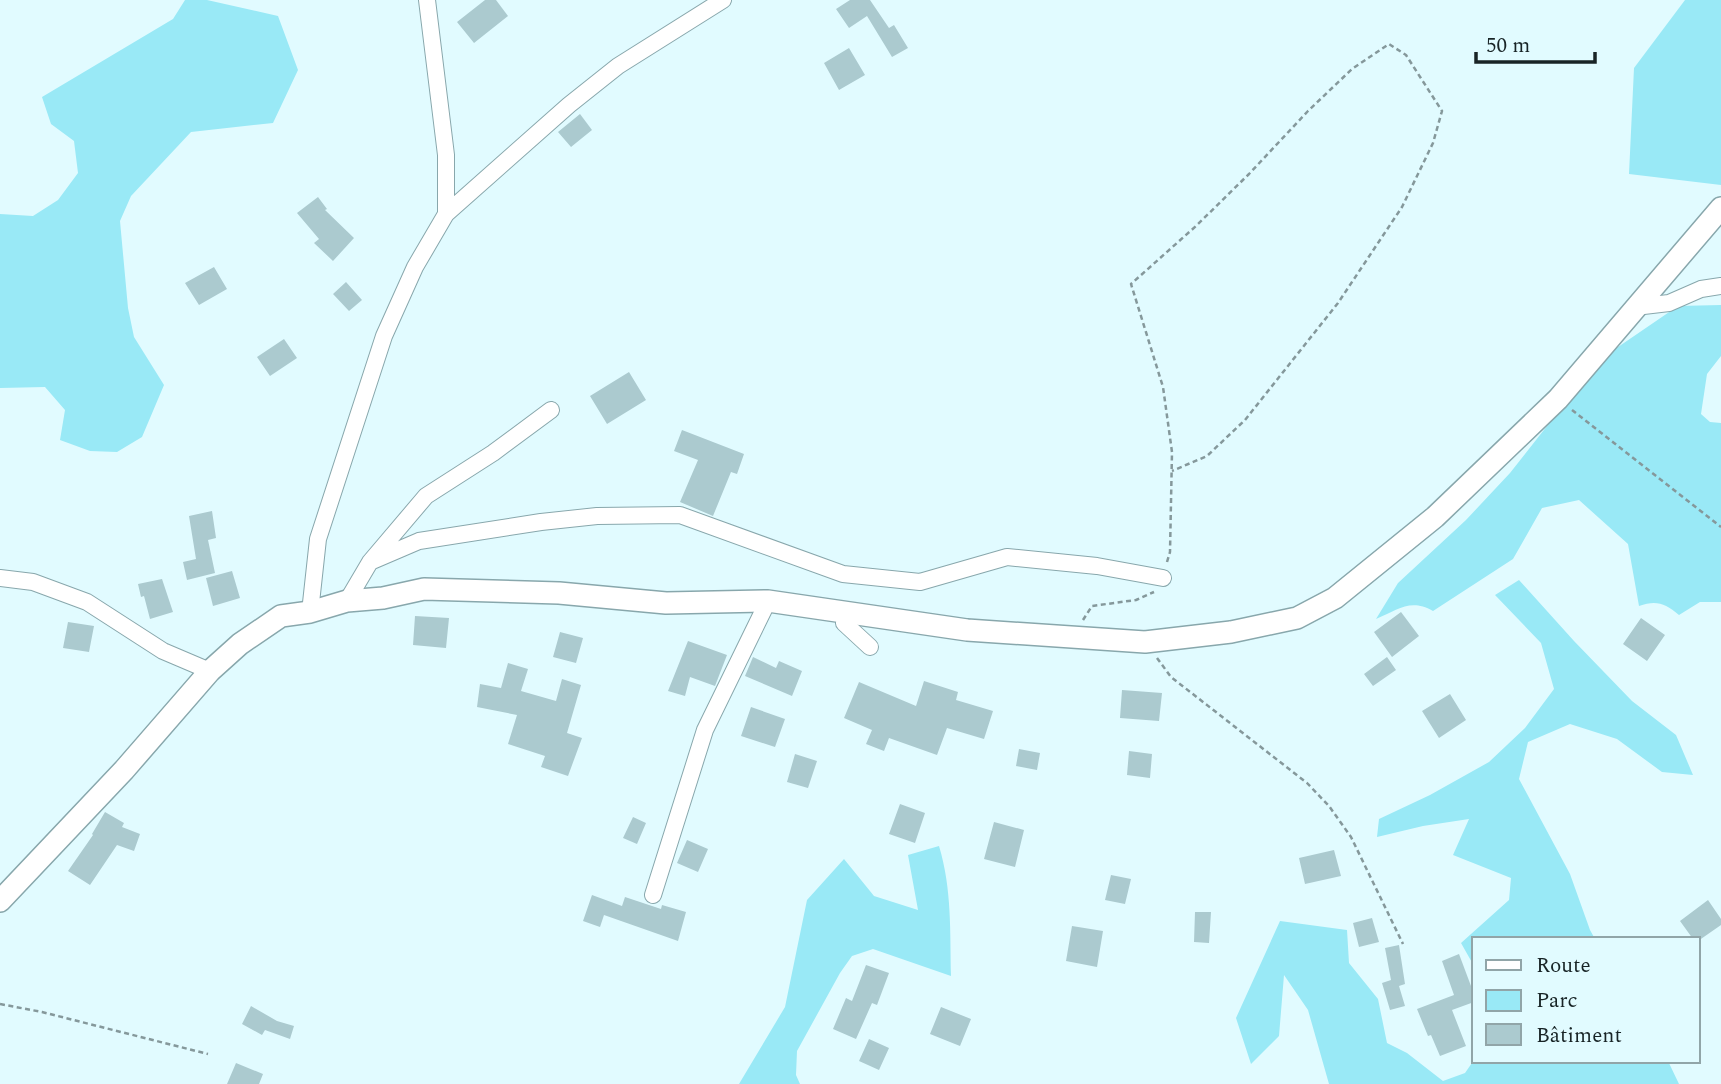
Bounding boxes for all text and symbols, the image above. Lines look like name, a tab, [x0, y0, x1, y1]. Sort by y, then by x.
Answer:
scale bar	[1476, 21, 1595, 65]
text: 50 m	[1486, 30, 1530, 62]
legend	[1472, 937, 1700, 1063]
text: Route	[1536, 950, 1591, 982]
text: Parc	[1536, 985, 1578, 1017]
text: Bâtiment	[1536, 1020, 1622, 1052]

